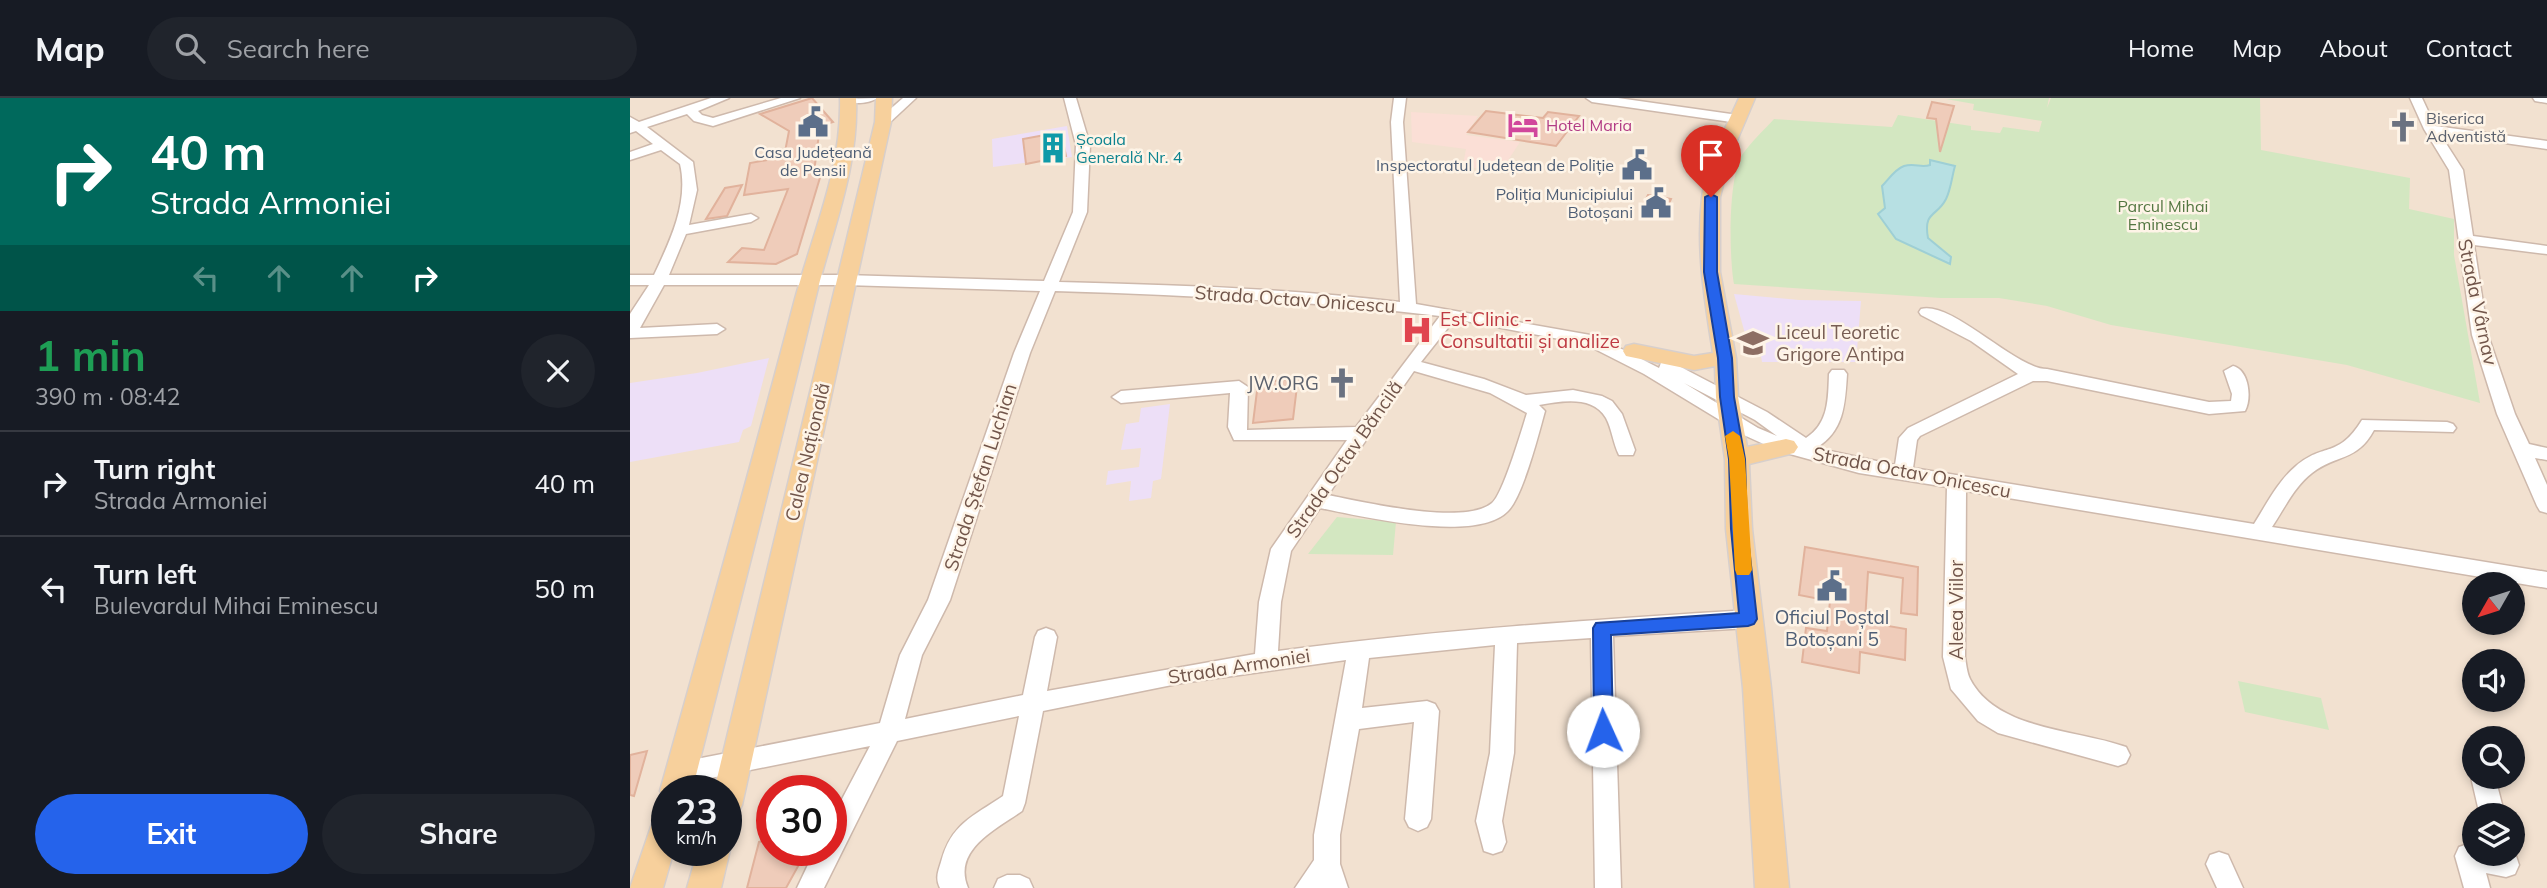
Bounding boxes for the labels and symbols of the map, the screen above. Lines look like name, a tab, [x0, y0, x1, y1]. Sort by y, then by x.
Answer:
public building icon: Casa Județeană de Pensii	[796, 105, 830, 139]
hotel icon: Hotel Maria	[1506, 108, 1540, 142]
place label: Biserica Adventistă	[2426, 108, 2506, 146]
church icon: Biserica Adventistă	[2386, 110, 2420, 144]
place label: Hotel Maria	[1546, 115, 1632, 135]
pin	[1681, 125, 1741, 197]
place label: Școala Generală Nr. 4	[1076, 129, 1183, 167]
building icon: Școala Generală Nr. 4	[1036, 131, 1070, 165]
place label: Casa Județeană de Pensii	[754, 142, 872, 180]
public building icon: Inspectoratul Județean de Poliție	[1620, 148, 1654, 182]
place label: Inspectoratul Județean de Poliție	[1376, 155, 1614, 175]
place label: Poliția Municipiului Botoșani	[1496, 184, 1633, 222]
public building icon: Poliția Municipiului Botoșani	[1639, 186, 1673, 220]
park label: Parcul Mihai Eminescu	[2118, 196, 2208, 234]
street label: Strada Vârnav	[2453, 237, 2503, 367]
street label: Strada Octav Onicescu	[1194, 280, 1396, 318]
place label: Est Clinic - Consultatii și analize	[1440, 307, 1620, 354]
hospital icon: Est Clinic - Consultatii și analize	[1400, 313, 1434, 347]
place label: Liceul Teoretic Grigore Antipa	[1776, 320, 1905, 366]
school or university icon: Liceul Teoretic Grigore Antipa	[1736, 326, 1770, 360]
church icon: JW.ORG	[1325, 366, 1359, 400]
place label: JW.ORG	[1247, 371, 1319, 395]
street label: Strada Octav Băncilă	[1281, 376, 1407, 542]
street label: Calea Națională	[779, 380, 836, 524]
street label: Strada Ștefan Luchian	[938, 380, 1023, 574]
street label: Strada Octav Onicescu	[1811, 441, 2013, 503]
street label: Aleea Viilor	[1944, 560, 1968, 660]
public building icon: Oficiul Poștal Botoșani 5	[1815, 569, 1849, 603]
north arrow	[2462, 572, 2525, 635]
place label: Oficiul Poștal Botoșani 5	[1775, 605, 1889, 652]
street label: Strada Armoniei	[1166, 643, 1312, 689]
position arrow	[1566, 694, 1640, 768]
speed limit sign: 30	[756, 775, 847, 866]

